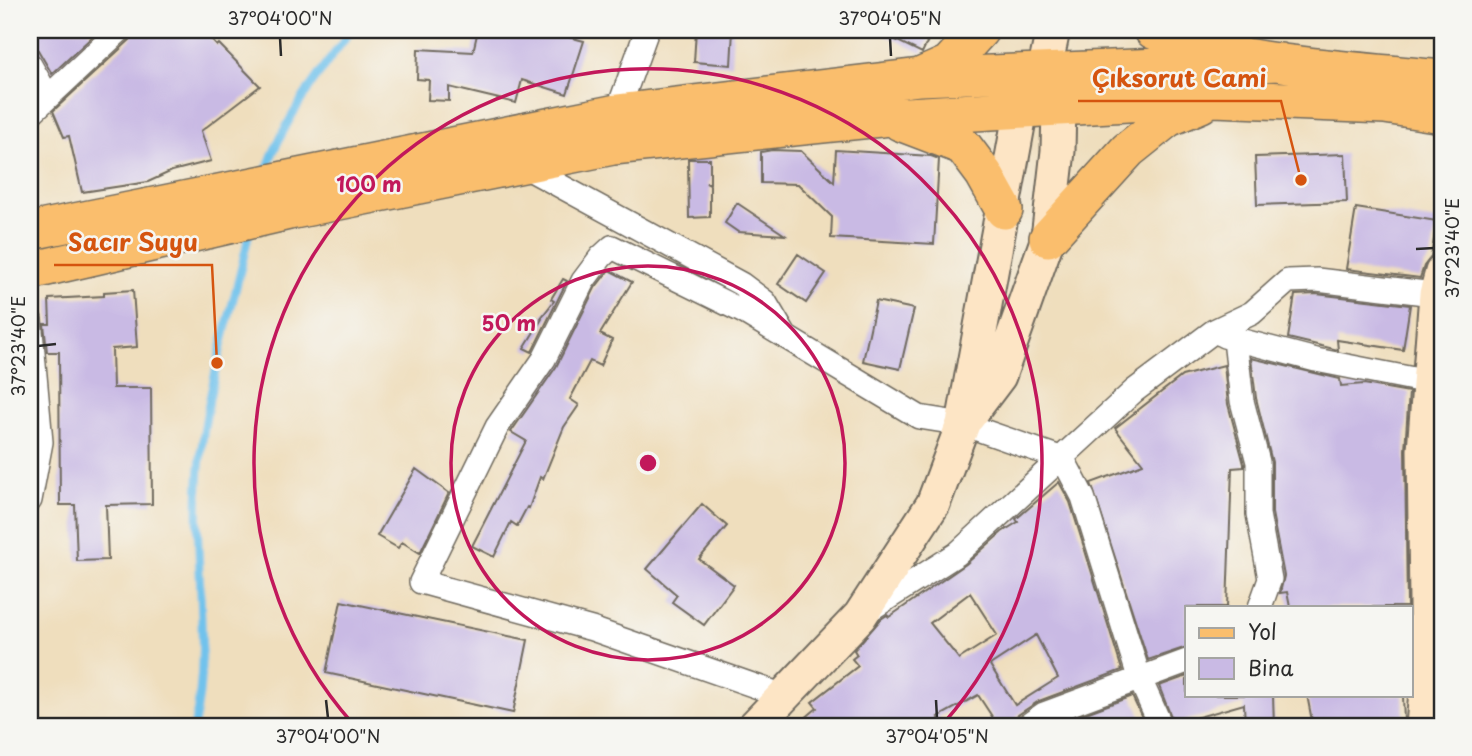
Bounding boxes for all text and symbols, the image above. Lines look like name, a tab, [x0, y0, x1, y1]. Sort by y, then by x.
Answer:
text: 37°04'00"N	[227, 4, 333, 31]
text: 37°04'05"N	[838, 4, 942, 31]
callout: Çıksorut Cami	[1078, 56, 1281, 101]
text: Çıksorut Cami	[1092, 59, 1267, 95]
text: 100 m	[336, 167, 402, 199]
text: 37°23'40"E	[1438, 198, 1465, 298]
callout: Sacır Suyu	[54, 220, 212, 265]
text: Sacır Suyu	[68, 223, 198, 259]
text: 37°23'40"E	[4, 296, 31, 396]
text: 50 m	[482, 306, 536, 338]
centre of rings	[636, 451, 660, 475]
legend	[1185, 606, 1412, 696]
text: Yol	[1248, 615, 1277, 647]
text: Bina	[1248, 651, 1294, 683]
text: 37°04'00"N	[275, 722, 381, 749]
text: 37°04'05"N	[885, 722, 989, 749]

